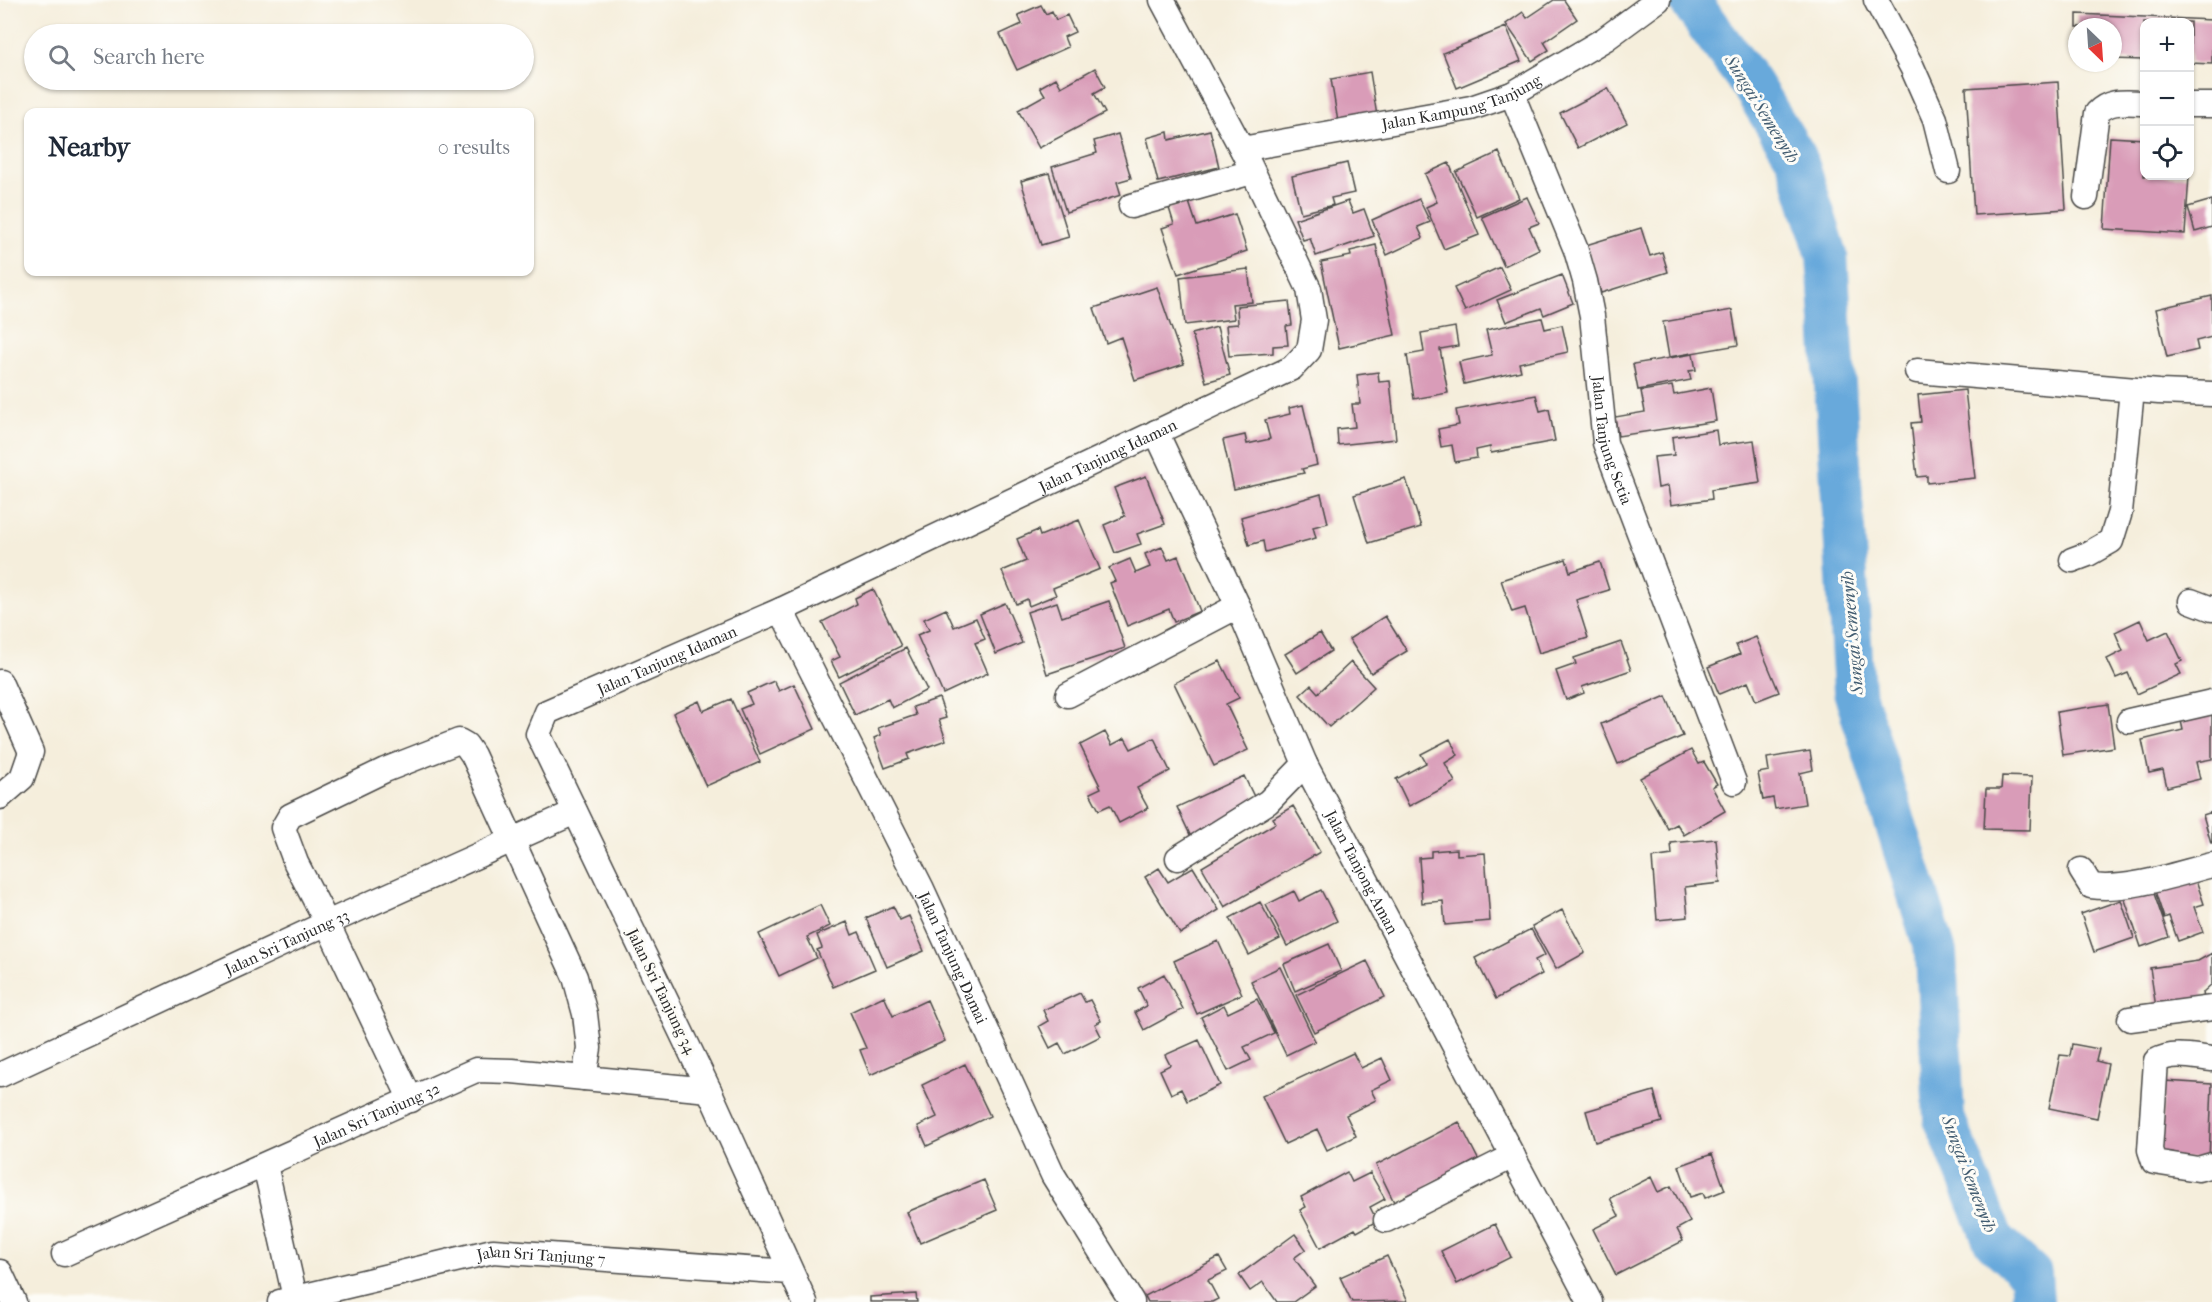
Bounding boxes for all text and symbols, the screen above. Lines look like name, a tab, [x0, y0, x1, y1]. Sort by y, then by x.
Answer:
north arrow	[2068, 18, 2122, 72]
map controls	[2140, 18, 2194, 180]
button: +	[2140, 18, 2194, 72]
search box	[24, 24, 534, 90]
icon: search	[45, 41, 78, 74]
text: Search here	[93, 44, 205, 70]
water label: Sungai Semenyih	[1719, 50, 1803, 167]
street label: Jalan Kampung Tanjung	[1378, 70, 1545, 134]
button: −	[2140, 72, 2194, 126]
button: locate	[2140, 126, 2194, 180]
text: Nearby	[48, 132, 130, 163]
text: 0 results	[438, 136, 510, 159]
street label: Jalan Tanjung Setia	[1588, 373, 1637, 508]
street label: Jalan Tanjung Idaman	[1034, 415, 1180, 497]
water label: Sungai Semenyih	[1837, 570, 1868, 697]
street label: Jalan Tanjung Idaman	[592, 621, 740, 700]
street label: Jalan Tanjong Aman	[1320, 805, 1403, 938]
street label: Jalan Tanjung Damai	[914, 887, 992, 1027]
street label: Jalan Sri Tanjung 33	[220, 906, 352, 980]
street label: Jalan Sri Tanjung 34	[622, 924, 700, 1058]
street label: Jalan Sri Tanjung 32	[309, 1079, 443, 1152]
water label: Sungai Semenyih	[1936, 1112, 2001, 1236]
street label: Jalan Sri Tanjung 7	[473, 1242, 606, 1269]

